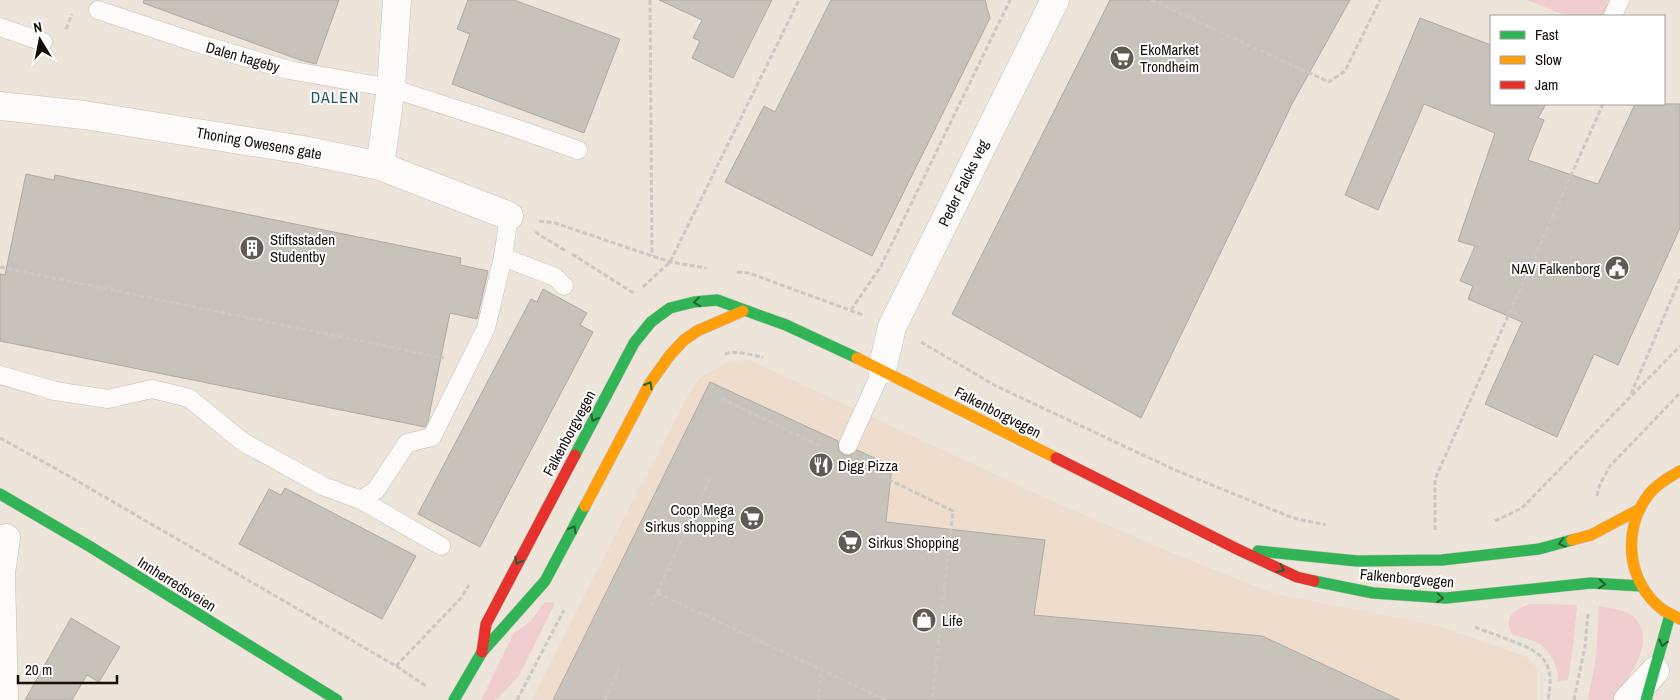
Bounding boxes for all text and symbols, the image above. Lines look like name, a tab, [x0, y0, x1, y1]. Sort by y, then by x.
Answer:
north arrow	[15, 15, 65, 65]
legend	[1490, 15, 1665, 105]
text: N	[32, 18, 43, 37]
text: Fast	[1535, 24, 1559, 45]
street label: Dalen hageby	[204, 36, 283, 78]
place label: EkoMarket Trondheim	[1140, 39, 1199, 77]
supermarket icon: EkoMarket Trondheim	[1109, 45, 1135, 71]
text: Slow	[1535, 49, 1562, 70]
text: Jam	[1535, 74, 1558, 95]
district label: DALEN	[311, 86, 359, 108]
street label: Thoning Owesens gate	[195, 122, 324, 164]
street label: Peder Falcks veg	[933, 136, 993, 230]
place label: Stiftsstaden Studentby	[270, 229, 335, 267]
building icon: Stiftsstaden Studentby	[239, 235, 265, 261]
public building icon: NAV Falkenborg	[1604, 255, 1630, 281]
place label: NAV Falkenborg	[1511, 258, 1600, 279]
one-way arrow	[692, 296, 700, 307]
street label: Falkenborgvegen	[951, 381, 1045, 443]
one-way arrow	[642, 382, 652, 391]
street label: Falkenborgvegen	[538, 386, 600, 480]
one-way arrow	[590, 413, 600, 422]
restaurant icon: Digg Pizza	[808, 452, 834, 478]
place label: Digg Pizza	[838, 455, 898, 476]
place label: Coop Mega Sirkus shopping	[645, 499, 734, 537]
supermarket icon: Coop Mega Sirkus shopping	[739, 505, 765, 531]
one-way arrow	[567, 525, 577, 534]
supermarket icon: Sirkus Shopping	[837, 529, 863, 555]
place label: Sirkus Shopping	[868, 532, 959, 553]
one-way arrow	[1558, 537, 1567, 548]
street label: Innherredsveien	[134, 552, 220, 616]
one-way arrow	[514, 556, 524, 565]
one-way arrow	[1276, 563, 1285, 574]
street label: Falkenborgvegen	[1359, 563, 1455, 593]
one-way arrow	[1598, 578, 1606, 589]
one-way arrow	[1436, 592, 1444, 603]
shop icon: Life	[911, 607, 937, 633]
place label: Life	[942, 610, 963, 631]
one-way arrow	[1658, 638, 1668, 646]
scale bar	[18, 652, 116, 684]
text: 20 m	[25, 659, 52, 680]

